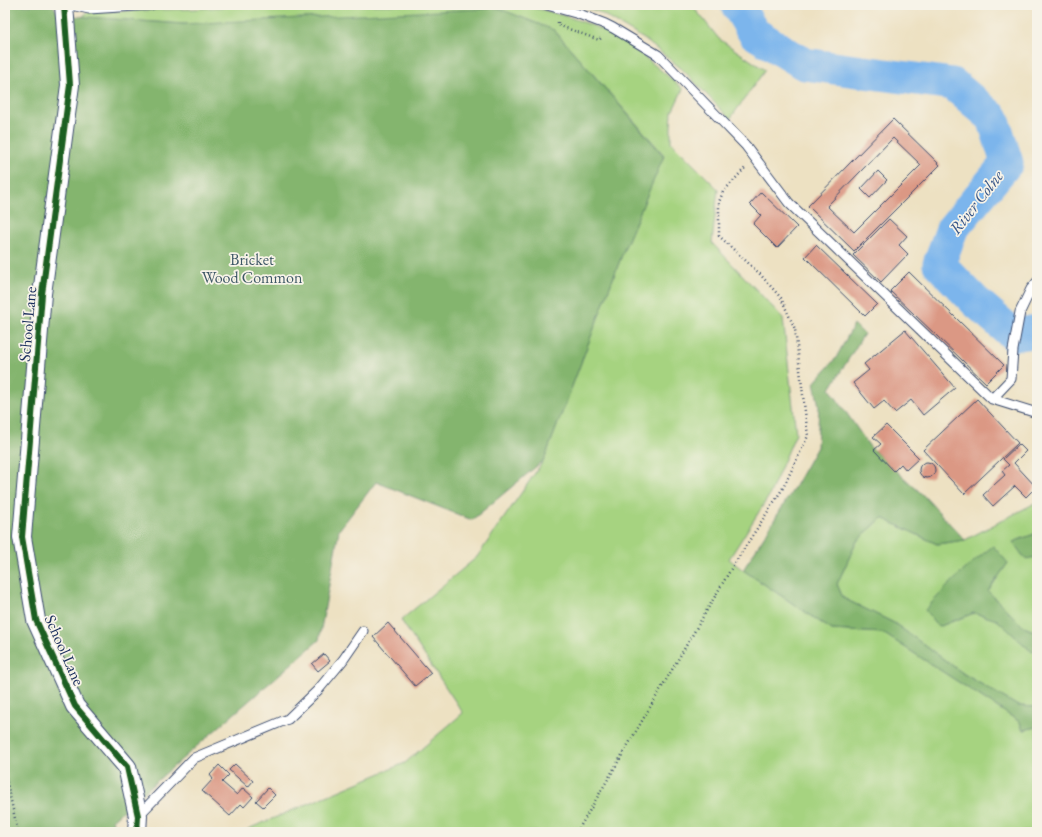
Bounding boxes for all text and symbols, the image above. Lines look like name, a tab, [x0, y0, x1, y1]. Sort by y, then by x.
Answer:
water label: River Colne	[944, 165, 1008, 239]
park label: Bricket Wood Common	[202, 249, 303, 288]
street label: School Lane	[14, 286, 41, 362]
street label: School Lane	[40, 612, 89, 689]

